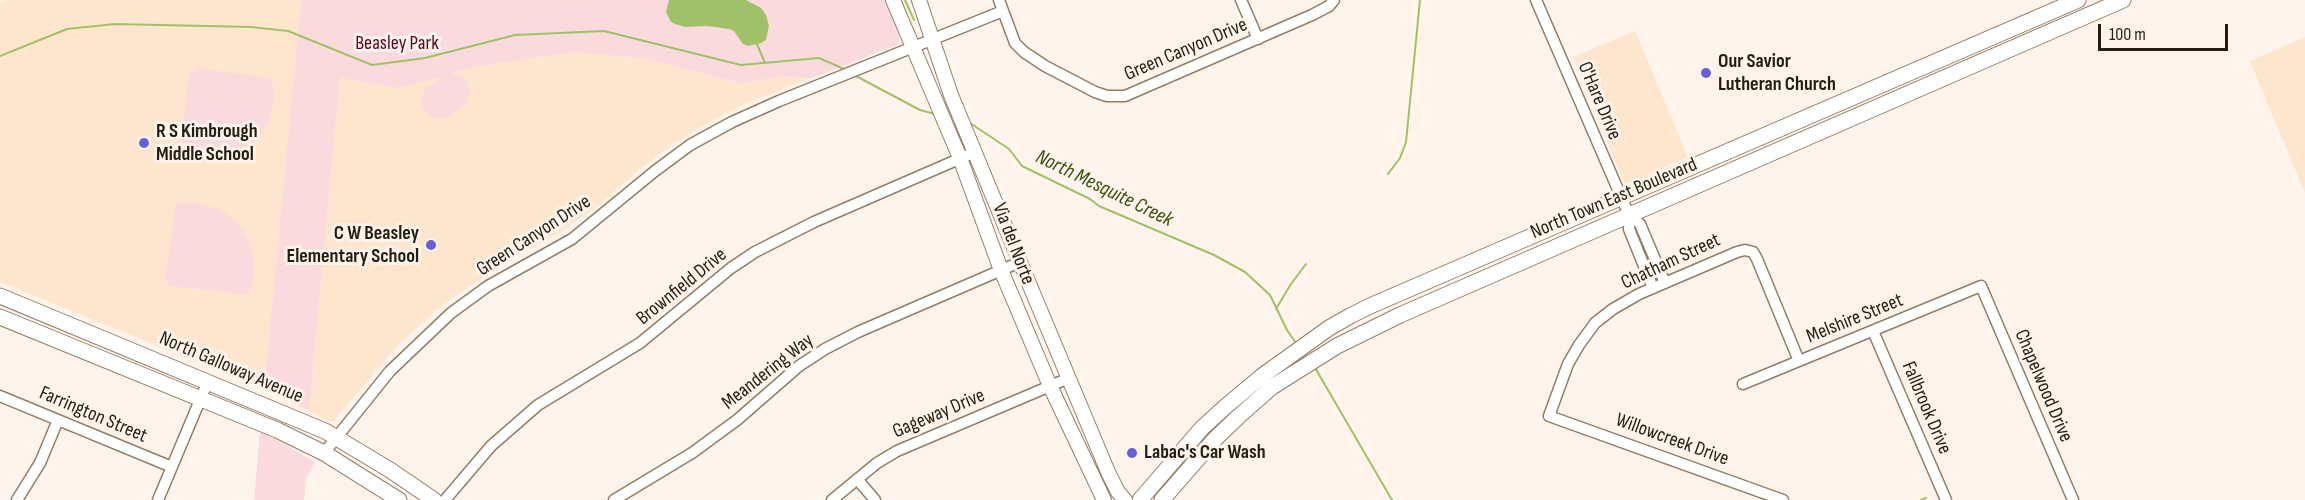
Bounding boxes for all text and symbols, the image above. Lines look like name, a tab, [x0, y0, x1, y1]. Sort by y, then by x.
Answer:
scale bar	[2101, 12, 2232, 50]
street label: Green Canyon Drive	[1121, 13, 1251, 87]
text: 100 m	[2109, 24, 2146, 45]
park label: Beasley Park	[355, 32, 439, 56]
place label: Our Savior Lutheran Church	[1718, 50, 1836, 97]
street label: O'Hare Drive	[1572, 58, 1626, 144]
marker: Our Savior Lutheran Church	[1699, 66, 1713, 80]
place label: R S Kimbrough Middle School	[156, 120, 258, 167]
marker: R S Kimbrough Middle School	[137, 136, 151, 150]
water label: North Mesquite Creek	[1031, 145, 1177, 233]
street label: North Town East Boulevard	[1527, 153, 1701, 245]
street label: Green Canyon Drive	[472, 190, 596, 282]
street label: Via del Norte	[987, 200, 1039, 288]
place label: C W Beasley Elementary School	[286, 222, 419, 269]
street label: Chatham Street	[1618, 229, 1724, 295]
marker: C W Beasley Elementary School	[424, 238, 438, 252]
street label: Brownfield Drive	[632, 243, 732, 331]
street label: Melshire Street	[1803, 289, 1907, 349]
street label: Chapelwood Drive	[2008, 326, 2078, 446]
street label: North Galloway Avenue	[155, 327, 307, 409]
street label: Meandering Way	[717, 329, 819, 415]
street label: Fallbrook Drive	[1896, 358, 1956, 458]
street label: Farrington Street	[35, 382, 151, 448]
street label: Gageway Drive	[889, 384, 989, 444]
street label: Willowcreek Drive	[1612, 408, 1732, 472]
place label: Labac's Car Wash	[1144, 441, 1266, 465]
marker: Labac's Car Wash	[1125, 446, 1139, 460]

